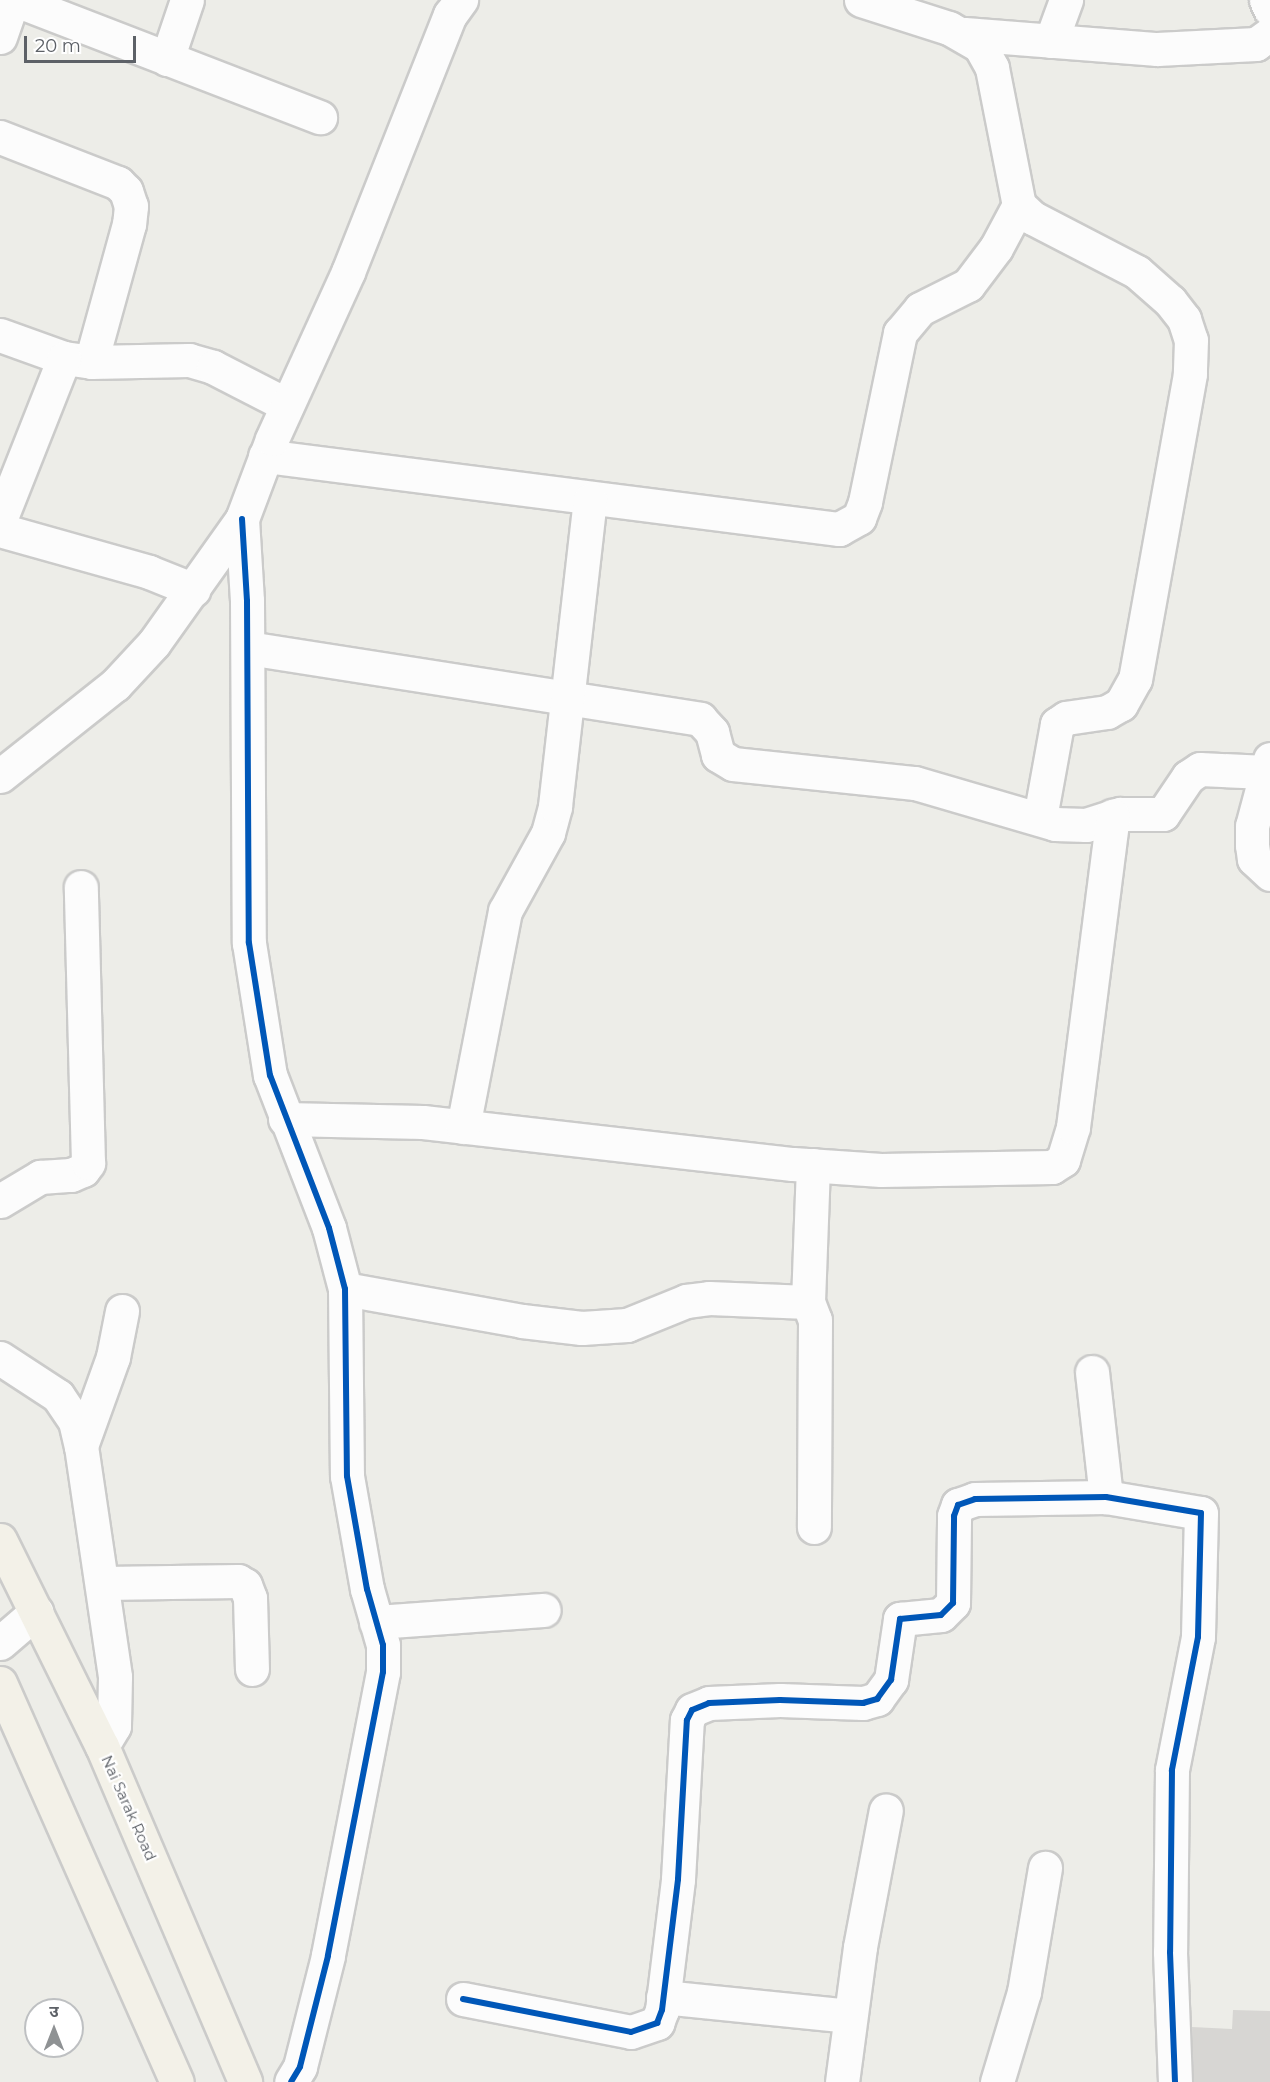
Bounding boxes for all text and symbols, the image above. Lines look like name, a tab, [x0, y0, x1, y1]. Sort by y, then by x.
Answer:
scale bar	[27, 24, 140, 62]
text: 20 m	[35, 35, 81, 57]
street label: Nai Sarak Road	[98, 1753, 160, 1863]
north arrow	[24, 1998, 84, 2058]
text: उ	[49, 2002, 59, 2021]

